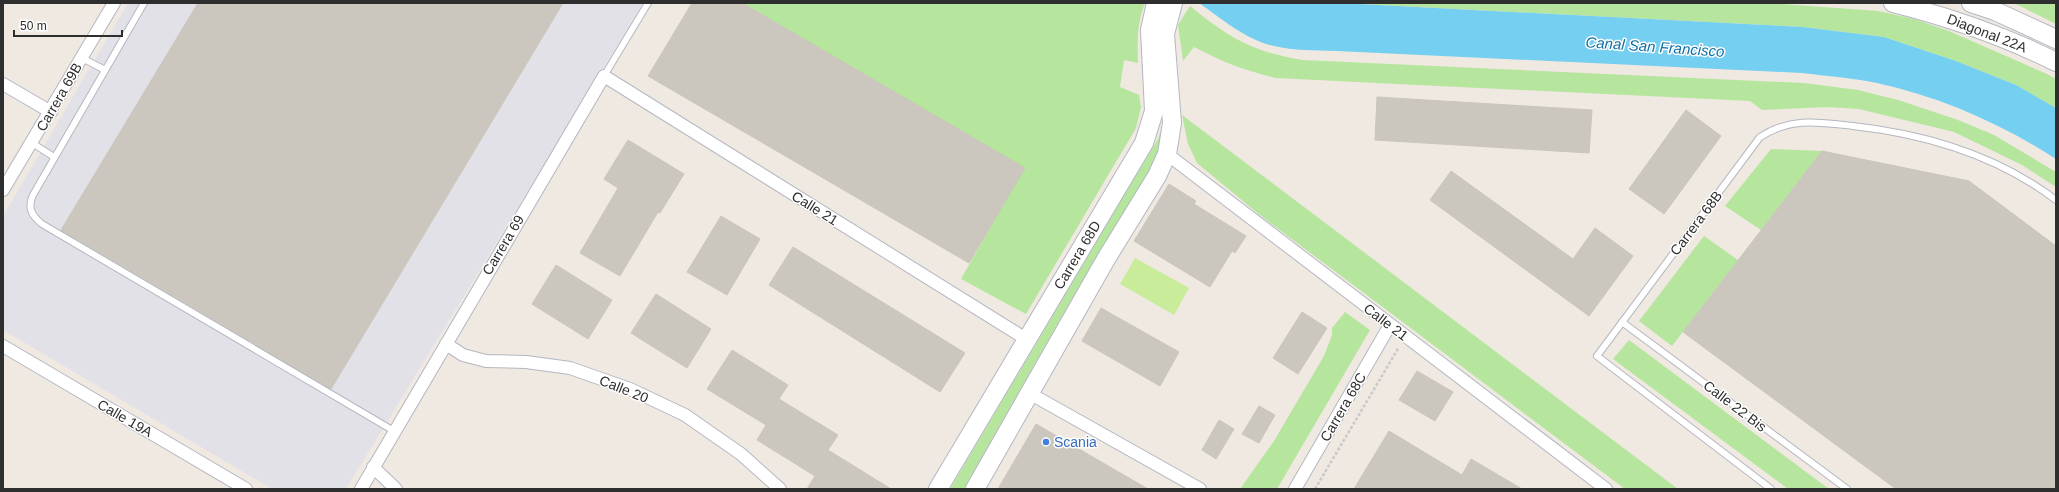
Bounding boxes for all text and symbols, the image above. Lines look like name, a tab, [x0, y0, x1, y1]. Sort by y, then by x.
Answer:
street label: Diagonal 22A	[1945, 10, 2030, 56]
scale bar	[14, 12, 122, 38]
text: 50 m	[20, 19, 47, 33]
water label: Canal San Francisco	[1585, 33, 1725, 60]
street label: Carrera 69B	[33, 60, 85, 134]
street label: Calle 21	[789, 188, 841, 229]
street label: Carrera 68B	[1667, 188, 1725, 258]
street label: Carrera 69	[479, 212, 527, 278]
street label: Carrera 68D	[1050, 218, 1104, 292]
street label: Calle 21	[1361, 300, 1411, 344]
street label: Carrera 68C	[1317, 370, 1369, 444]
street label: Calle 20	[597, 372, 651, 406]
street label: Calle 22 Bis	[1700, 377, 1770, 435]
street label: Calle 19A	[95, 396, 156, 440]
place label: Scania	[1054, 434, 1097, 450]
marker: Scania	[1041, 437, 1051, 447]

